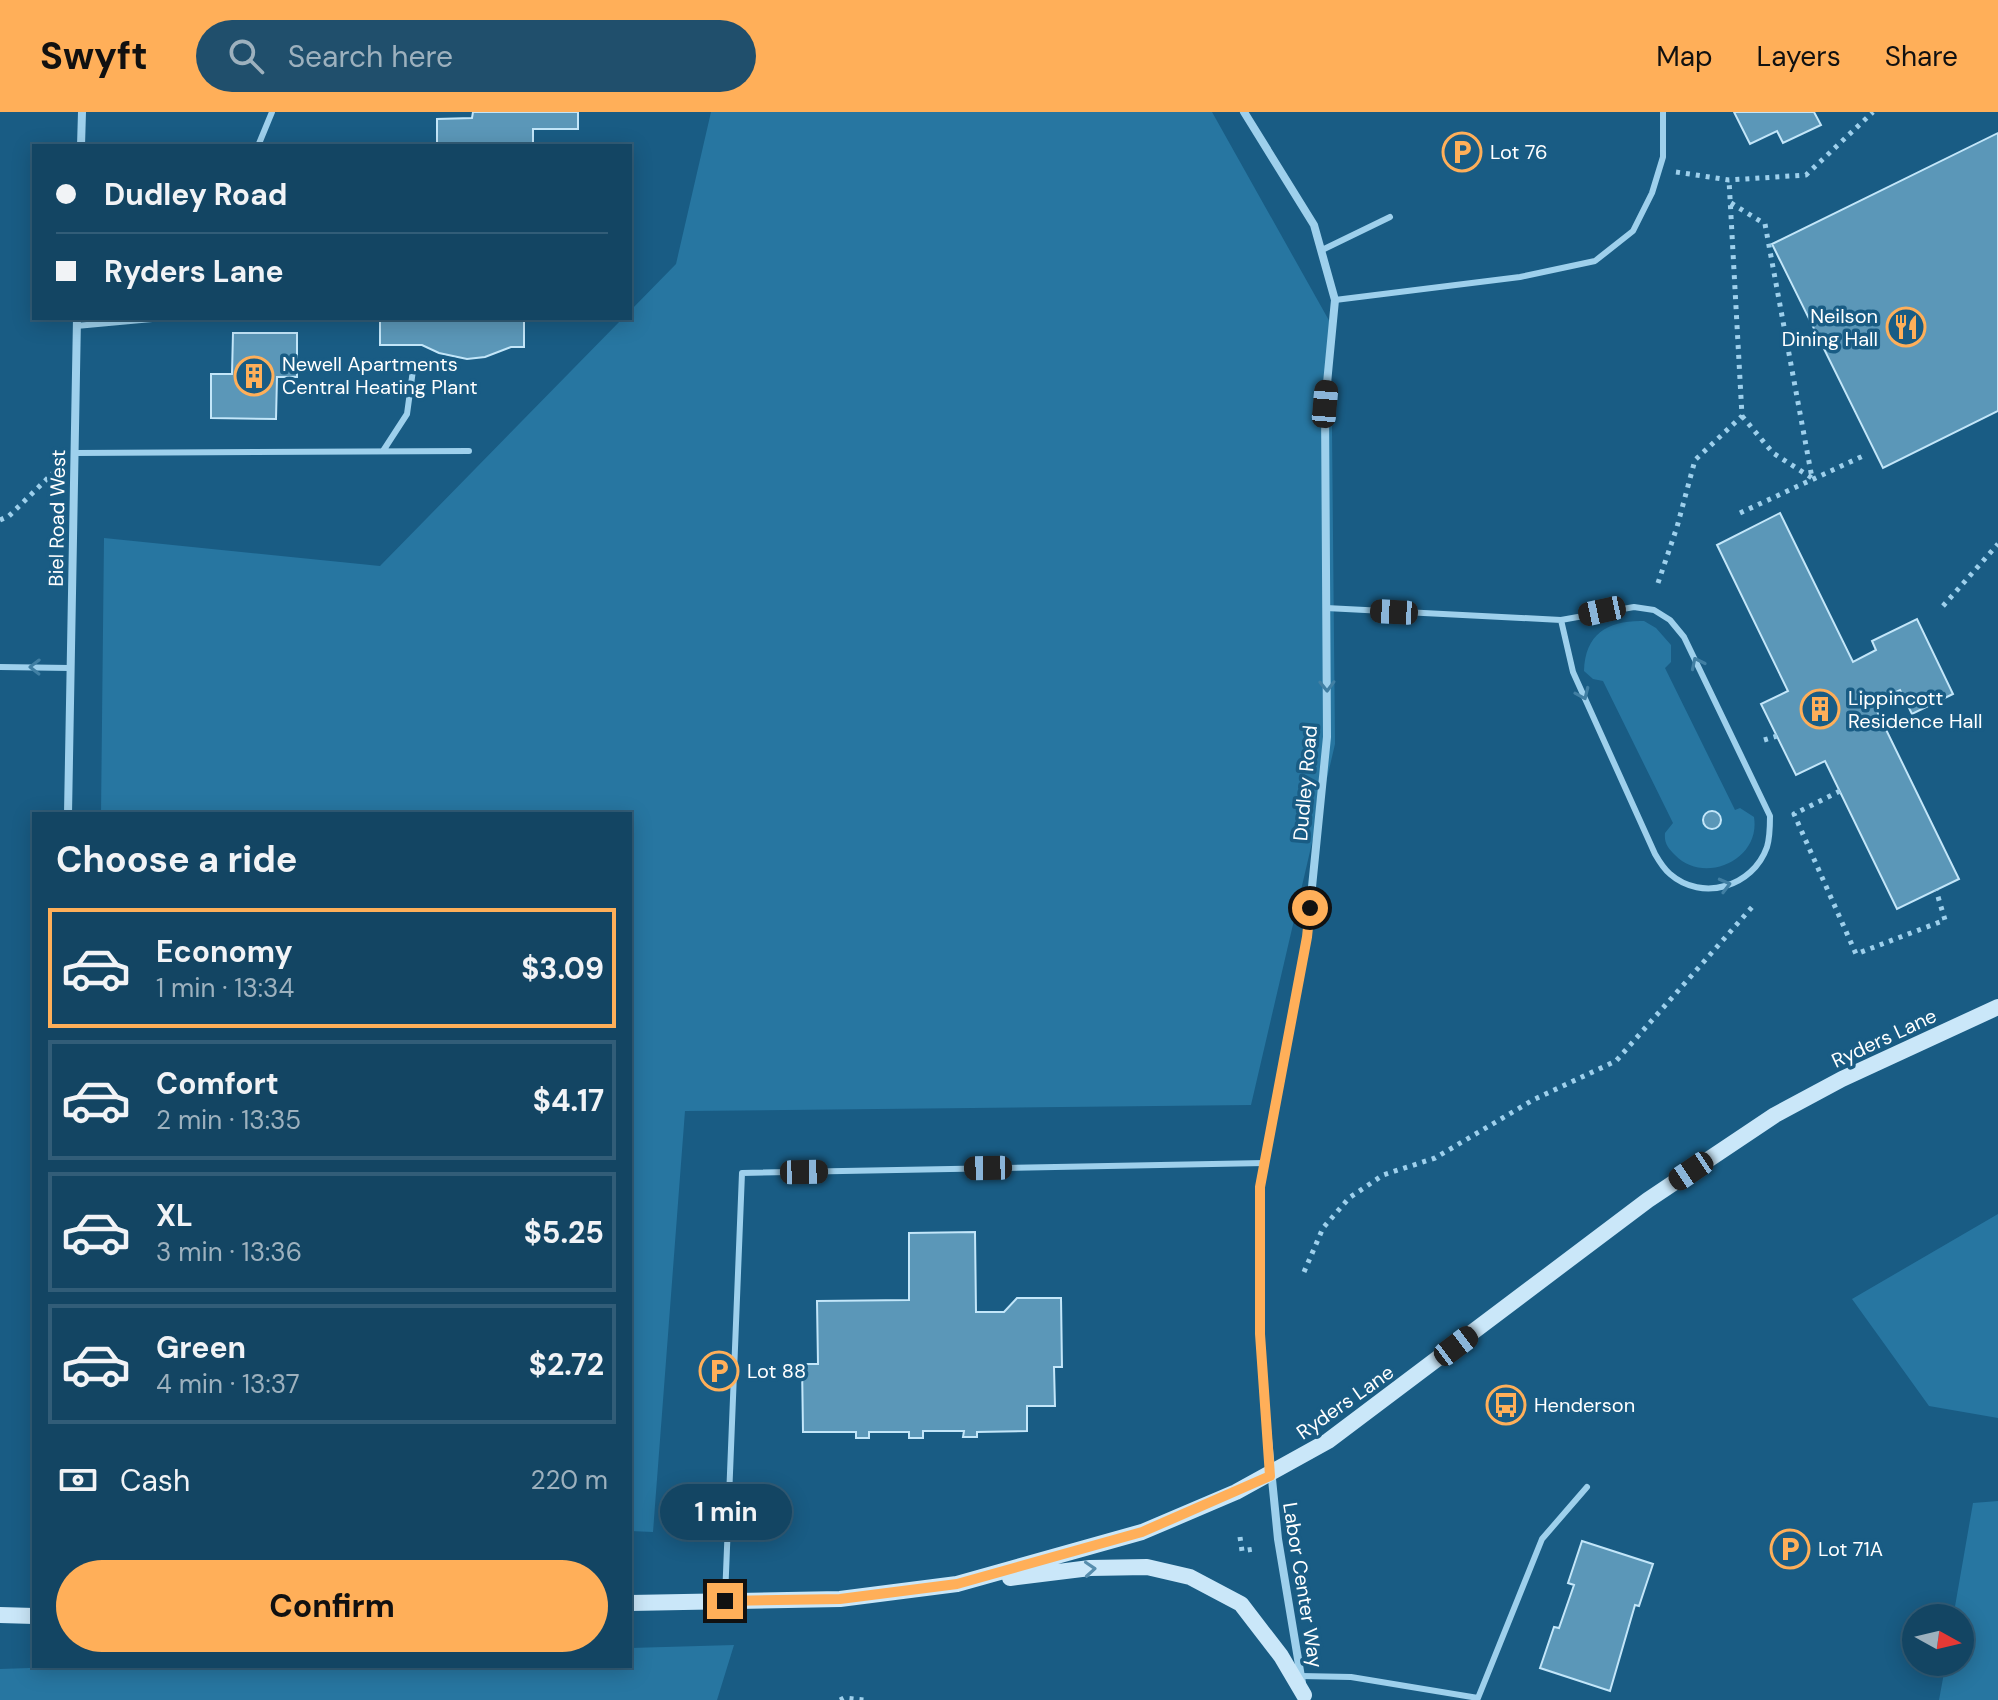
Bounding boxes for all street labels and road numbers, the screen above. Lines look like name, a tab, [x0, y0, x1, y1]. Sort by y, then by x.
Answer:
street label: Biel Road West	[43, 449, 71, 587]
street label: Dudley Road	[1287, 724, 1323, 842]
street label: Ryders Lane	[1827, 1002, 1941, 1074]
street label: Ryders Lane	[1291, 1359, 1399, 1445]
street label: Labor Center Way	[1277, 1500, 1329, 1670]

